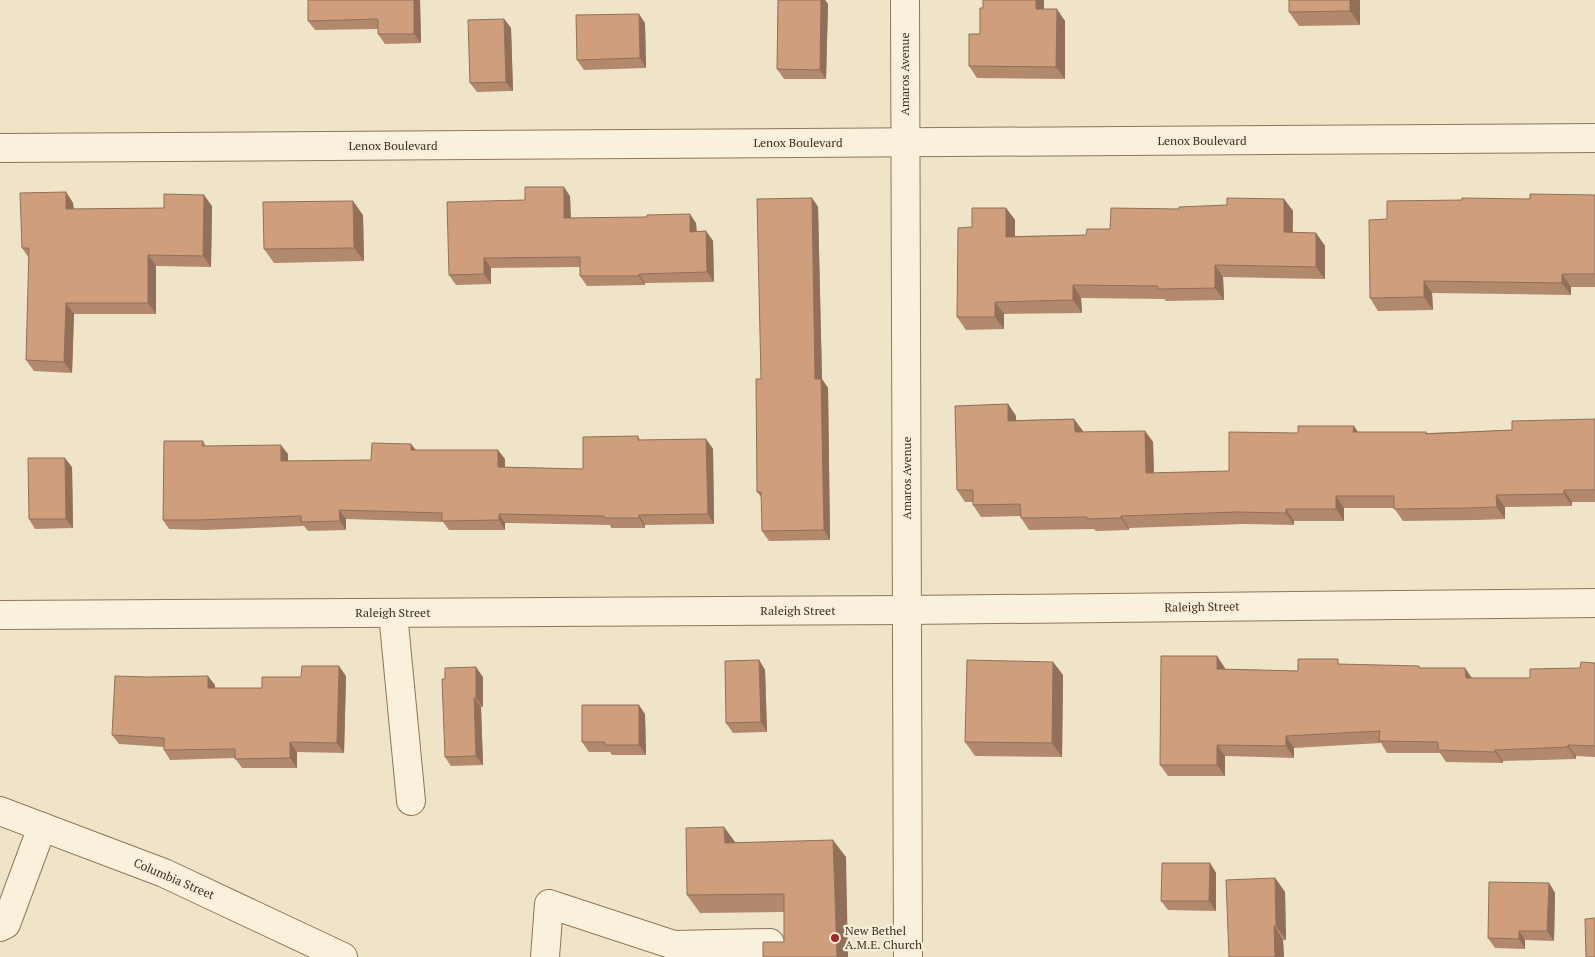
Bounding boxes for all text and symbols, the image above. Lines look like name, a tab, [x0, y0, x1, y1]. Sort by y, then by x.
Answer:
street label: Amaros Avenue	[897, 32, 912, 116]
street label: Lenox Boulevard	[1157, 133, 1247, 148]
street label: Lenox Boulevard	[753, 135, 843, 150]
street label: Lenox Boulevard	[348, 138, 438, 153]
street label: Amaros Avenue	[899, 436, 914, 520]
street label: Raleigh Street	[1164, 598, 1240, 615]
street label: Raleigh Street	[760, 603, 836, 618]
street label: Raleigh Street	[355, 605, 431, 620]
street label: Columbia Street	[132, 855, 217, 902]
place label: New Bethel A.M.E. Church	[845, 923, 922, 952]
marker: New Bethel A.M.E. Church	[829, 932, 841, 944]

